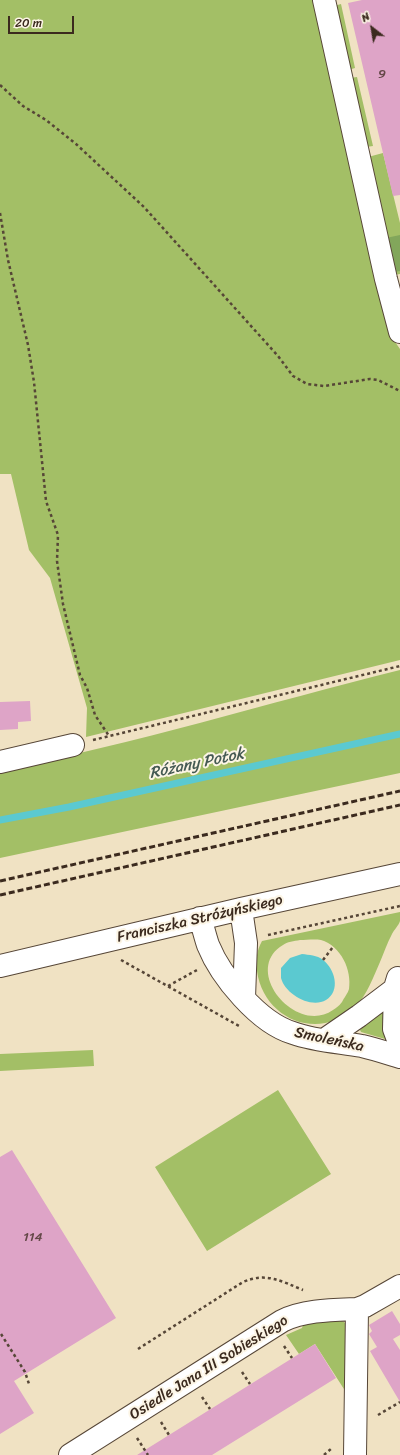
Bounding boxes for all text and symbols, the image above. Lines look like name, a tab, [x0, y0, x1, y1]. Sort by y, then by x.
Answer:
text: N	[357, 7, 374, 27]
scale bar	[10, 8, 76, 34]
north arrow	[352, 8, 392, 48]
text: 20 m	[15, 12, 42, 34]
house number: 9	[378, 67, 386, 83]
water label: Różany Potok	[148, 745, 246, 783]
street label: Franciszka Stróżyńskiego	[115, 891, 285, 947]
street label: Smoleńska	[293, 1024, 365, 1056]
house number: 114	[23, 1230, 43, 1246]
street label: Osiedle Jana III Sobieskiego	[127, 1312, 291, 1424]

